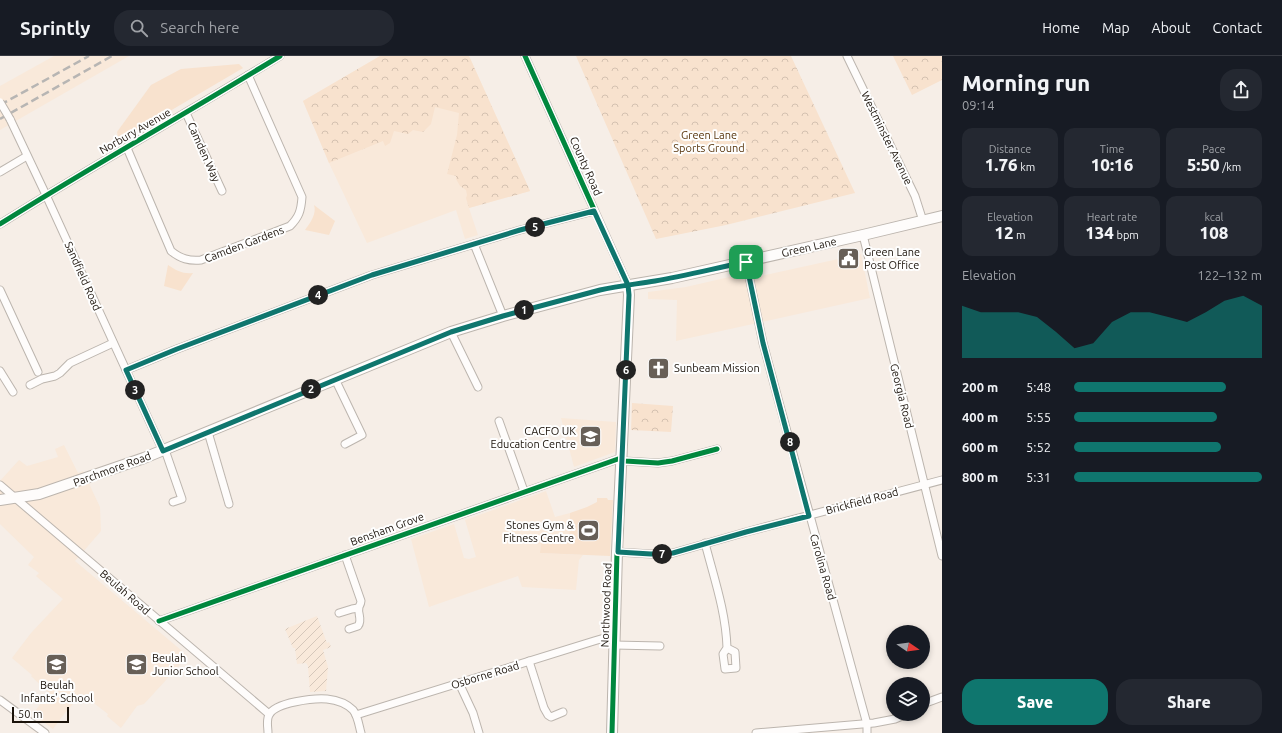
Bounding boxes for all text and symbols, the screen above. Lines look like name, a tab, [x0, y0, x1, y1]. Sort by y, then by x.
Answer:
search box	[114, 10, 394, 46]
text: Sprintly	[20, 17, 90, 39]
icon: search	[128, 17, 150, 39]
text: Search here	[160, 19, 240, 36]
text: Home	[1042, 20, 1080, 36]
text: Map	[1102, 20, 1130, 36]
text: About	[1152, 20, 1191, 36]
text: Contact	[1213, 20, 1262, 36]
button: share	[1220, 69, 1262, 111]
text: Morning run	[962, 70, 1090, 95]
street label: Westminster Avenue	[859, 89, 915, 187]
text: 09:14	[962, 98, 995, 112]
street label: Norbury Avenue	[97, 106, 173, 156]
street label: Camden Way	[185, 120, 223, 184]
park label: Green Lane Sports Ground	[673, 129, 745, 154]
street label: County Road	[568, 135, 604, 197]
text: Distance	[989, 143, 1031, 155]
text: Time	[1100, 143, 1124, 155]
text: Pace	[1202, 143, 1226, 155]
text: 1.76	[985, 155, 1018, 174]
text: 10:16	[1091, 155, 1133, 174]
text: 5:50	[1187, 155, 1220, 174]
text: km	[1018, 161, 1035, 173]
text: /km	[1220, 161, 1241, 173]
text: Elevation	[987, 211, 1033, 223]
text: Heart rate	[1087, 211, 1137, 223]
text: kcal	[1205, 211, 1224, 223]
pin: 5	[525, 217, 545, 237]
text: 5	[532, 221, 538, 233]
street label: Camden Gardens	[203, 223, 286, 265]
text: 12	[994, 223, 1014, 242]
text: 134	[1085, 223, 1114, 242]
text: 108	[1200, 223, 1228, 242]
text: m	[1014, 229, 1026, 241]
text: bpm	[1114, 229, 1139, 241]
street label: Green Lane	[780, 235, 838, 259]
street label: Sandfield Road	[62, 240, 104, 312]
pin	[729, 245, 763, 279]
public building icon: Green Lane Post Office	[835, 245, 861, 271]
place label: Green Lane Post Office	[864, 246, 920, 271]
icon: arrive	[735, 251, 757, 273]
text: Elevation	[962, 268, 1016, 282]
text: 122–132 m	[1197, 268, 1262, 282]
pin: 4	[308, 285, 328, 305]
text: 4	[315, 289, 321, 301]
pin: 1	[514, 300, 534, 320]
text: 1	[521, 304, 527, 316]
church icon: Sunbeam Mission	[646, 355, 672, 381]
pin: 6	[616, 360, 636, 380]
place label: Sunbeam Mission	[674, 362, 760, 374]
street label: Georgia Road	[888, 362, 916, 430]
text: 6	[623, 364, 629, 376]
pin: 2	[301, 379, 321, 399]
pin: 3	[125, 380, 145, 400]
text: 200 m	[962, 380, 998, 394]
text: 5:48	[1026, 380, 1051, 394]
text: 2	[308, 383, 314, 395]
text: 3	[132, 384, 138, 396]
text: 400 m	[962, 410, 998, 424]
text: 5:55	[1026, 410, 1051, 424]
school or university icon: CACFO UK Education Centre	[578, 424, 604, 450]
place label: CACFO UK Education Centre	[491, 425, 576, 450]
pin: 8	[780, 432, 800, 452]
text: 8	[787, 436, 793, 448]
text: 600 m	[962, 440, 998, 454]
text: 5:52	[1026, 440, 1051, 454]
street label: Parchmore Road	[72, 449, 152, 489]
text: 800 m	[962, 470, 998, 484]
text: 5:31	[1026, 470, 1051, 484]
street label: Brickfield Road	[824, 486, 900, 516]
street label: Bensham Grove	[349, 510, 425, 548]
sports icon: Stones Gym & Fitness Centre	[576, 518, 602, 544]
place label: Stones Gym & Fitness Centre	[503, 519, 575, 544]
street label: Carolina Road	[808, 532, 838, 602]
pin: 7	[652, 544, 672, 564]
text: 7	[659, 548, 665, 560]
street label: Northwood Road	[599, 562, 613, 648]
street label: Beulah Road	[98, 567, 152, 617]
north arrow	[886, 625, 930, 669]
map controls	[886, 625, 930, 721]
school or university icon: Beulah Junior School	[124, 651, 150, 677]
school or university icon: Beulah Infants' School	[44, 652, 70, 678]
place label: Beulah Junior School	[152, 652, 219, 677]
street label: Osborne Road	[449, 659, 521, 691]
button: layers	[886, 677, 930, 721]
place label: Beulah Infants' School	[21, 679, 93, 704]
button: Save	[962, 679, 1108, 725]
button: Share	[1116, 679, 1262, 725]
scale bar	[12, 705, 69, 724]
text: 50 m	[18, 708, 42, 720]

